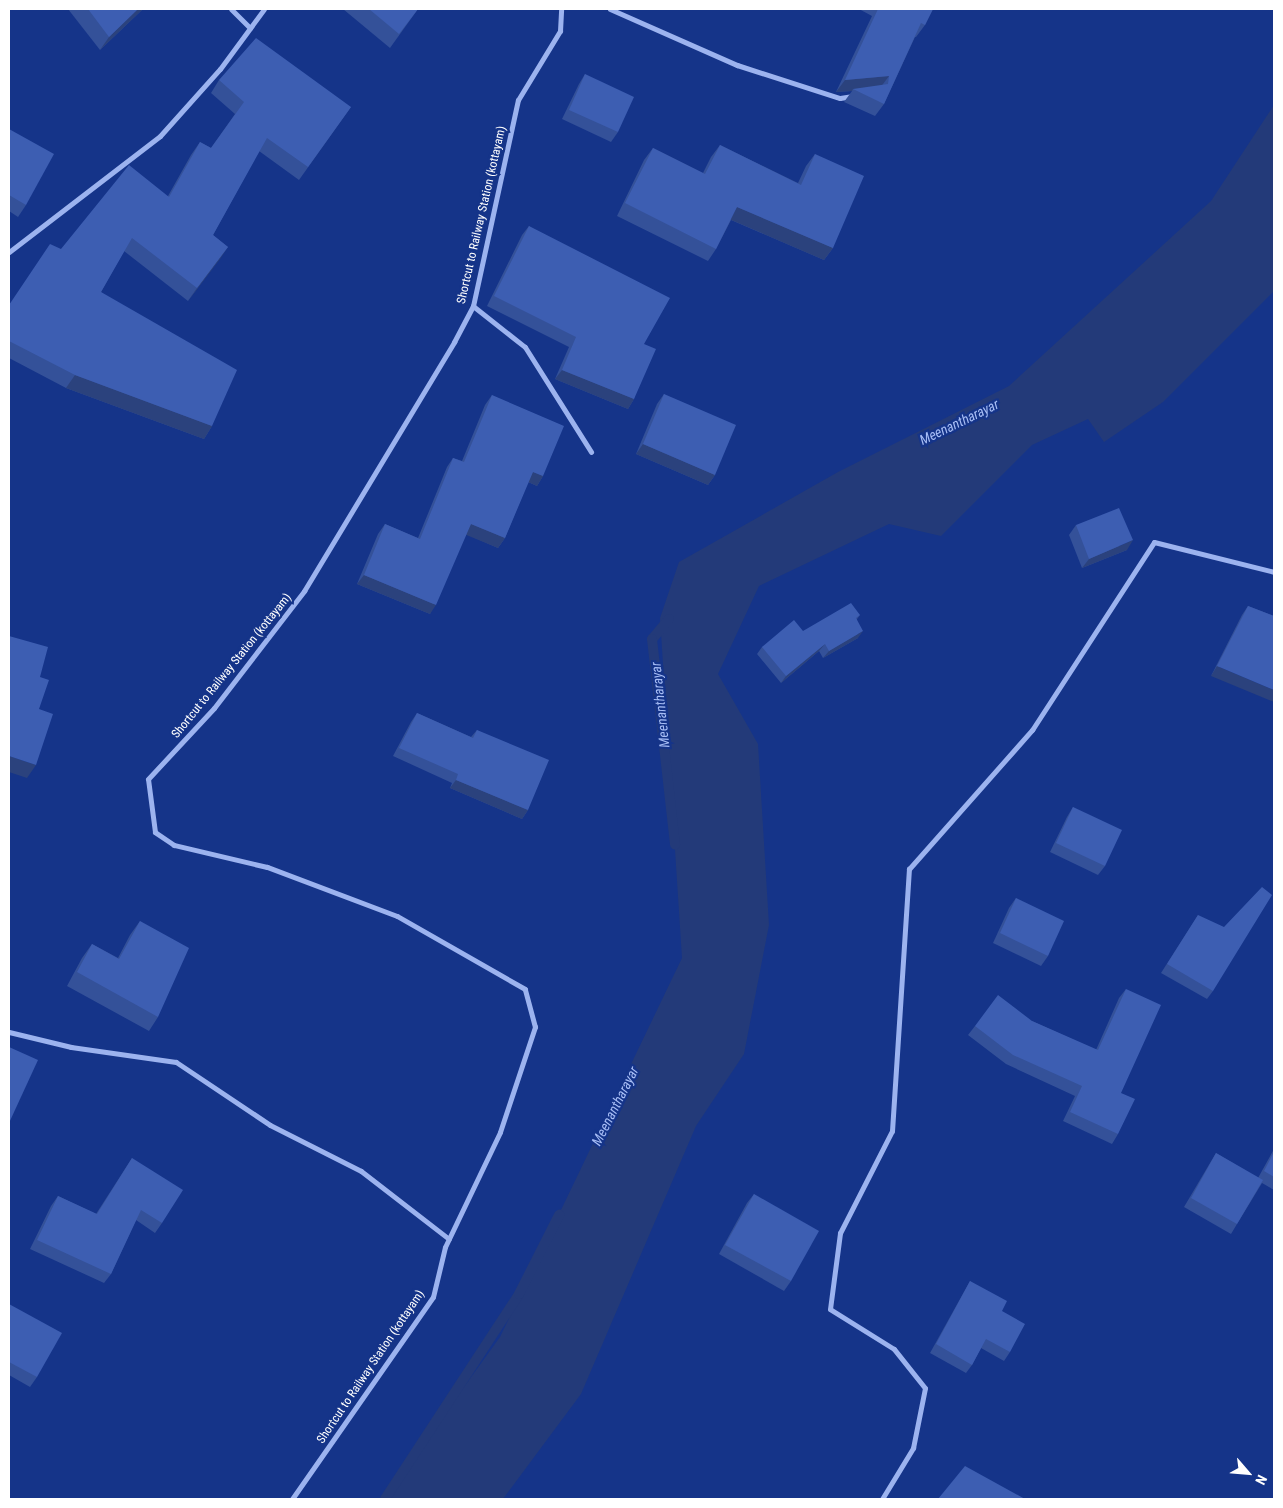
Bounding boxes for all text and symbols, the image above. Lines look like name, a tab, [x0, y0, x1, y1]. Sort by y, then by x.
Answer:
street label: Shortcut to Railway Station (kottayam)	[454, 125, 510, 305]
water label: Meenantharayar	[917, 396, 1001, 448]
street label: Shortcut to Railway Station (kottayam)	[169, 591, 295, 741]
water label: Meenantharayar	[647, 661, 673, 749]
water label: Meenantharayar	[588, 1064, 642, 1148]
street label: Shortcut to Railway Station (kottayam)	[314, 1287, 428, 1447]
north arrow	[1223, 1448, 1273, 1498]
text: N	[1252, 1472, 1270, 1487]

